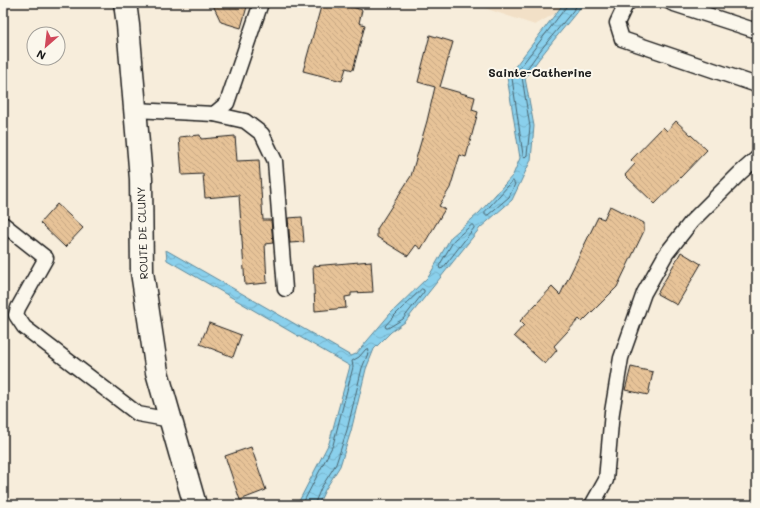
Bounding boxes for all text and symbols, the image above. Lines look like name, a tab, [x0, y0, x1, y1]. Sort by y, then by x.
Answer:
north arrow	[26, 26, 66, 66]
text: N	[34, 47, 48, 64]
district label: Sainte-Catherine	[488, 64, 592, 80]
street label: ROUTE DE CLUNY	[133, 186, 151, 280]

